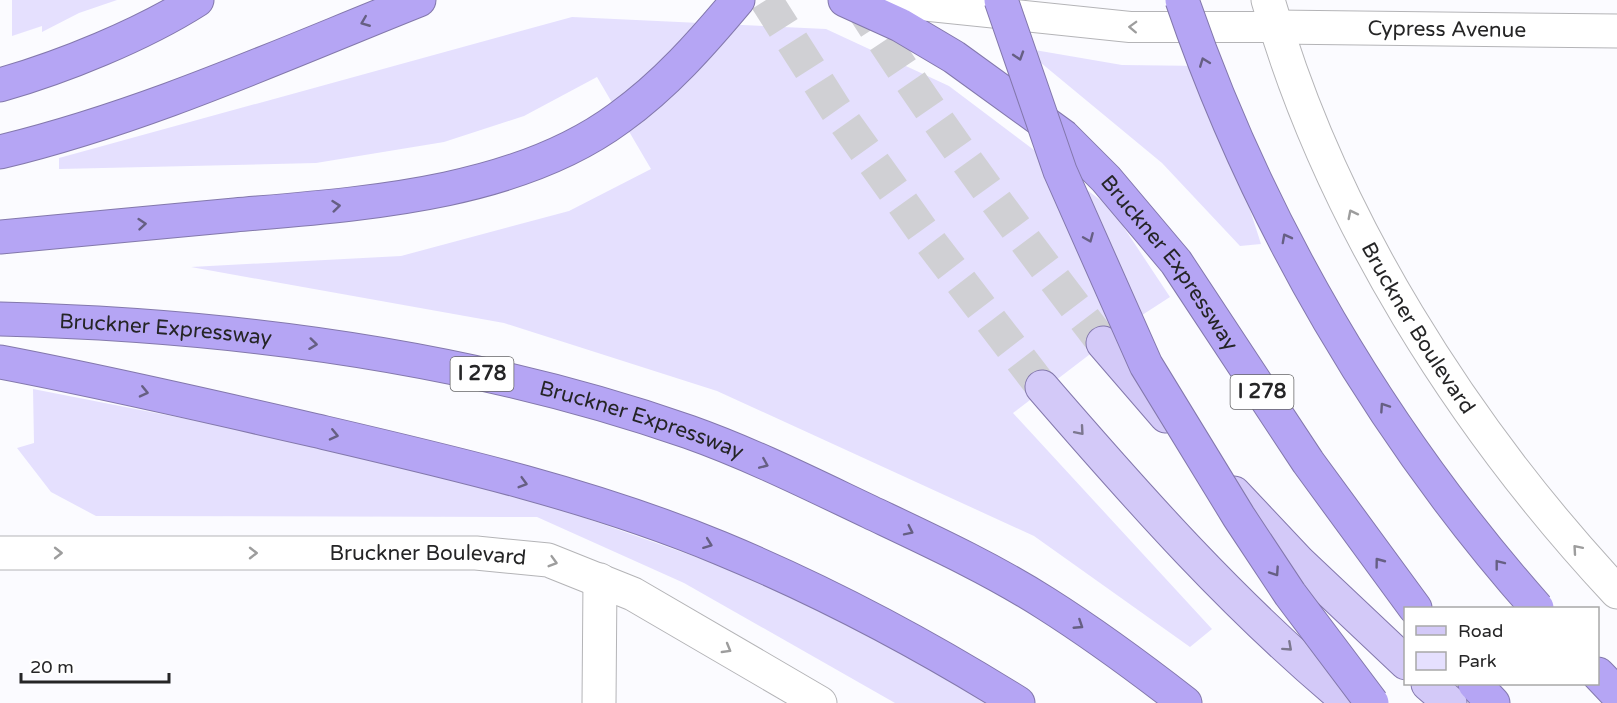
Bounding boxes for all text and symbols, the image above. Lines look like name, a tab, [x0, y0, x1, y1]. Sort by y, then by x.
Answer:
one-way arrow	[360, 15, 371, 27]
street label: Cypress Avenue	[1368, 16, 1527, 42]
one-way arrow	[1129, 21, 1138, 33]
one-way arrow	[1012, 50, 1024, 61]
one-way arrow	[1198, 57, 1211, 67]
street label: Bruckner Expressway	[1096, 170, 1243, 355]
one-way arrow	[331, 200, 341, 212]
one-way arrow	[1348, 210, 1359, 220]
one-way arrow	[137, 218, 146, 231]
one-way arrow	[1081, 231, 1093, 242]
one-way arrow	[1282, 234, 1293, 245]
street label: Bruckner Boulevard	[1356, 238, 1480, 419]
street label: Bruckner Expressway	[59, 309, 273, 351]
one-way arrow	[309, 337, 318, 349]
road number: I 278	[450, 357, 514, 391]
street label: Bruckner Expressway	[537, 375, 748, 465]
road number: I 278	[1230, 375, 1294, 409]
one-way arrow	[139, 384, 149, 397]
one-way arrow	[1380, 402, 1391, 413]
one-way arrow	[1073, 424, 1084, 435]
one-way arrow	[329, 428, 339, 441]
one-way arrow	[758, 457, 769, 469]
one-way arrow	[517, 476, 528, 488]
one-way arrow	[902, 524, 913, 535]
one-way arrow	[702, 536, 713, 549]
street label: Bruckner Boulevard	[330, 540, 527, 570]
one-way arrow	[1573, 545, 1584, 556]
one-way arrow	[54, 547, 63, 559]
one-way arrow	[249, 547, 258, 559]
one-way arrow	[547, 555, 558, 567]
one-way arrow	[1376, 558, 1387, 569]
one-way arrow	[1495, 560, 1506, 571]
one-way arrow	[1268, 566, 1280, 576]
legend	[1404, 607, 1599, 685]
one-way arrow	[1073, 618, 1083, 630]
text: Road	[1458, 620, 1503, 642]
one-way arrow	[1282, 640, 1292, 651]
one-way arrow	[721, 641, 731, 653]
scale bar	[21, 646, 170, 684]
text: Park	[1458, 650, 1497, 672]
text: 20 m	[30, 656, 74, 678]

